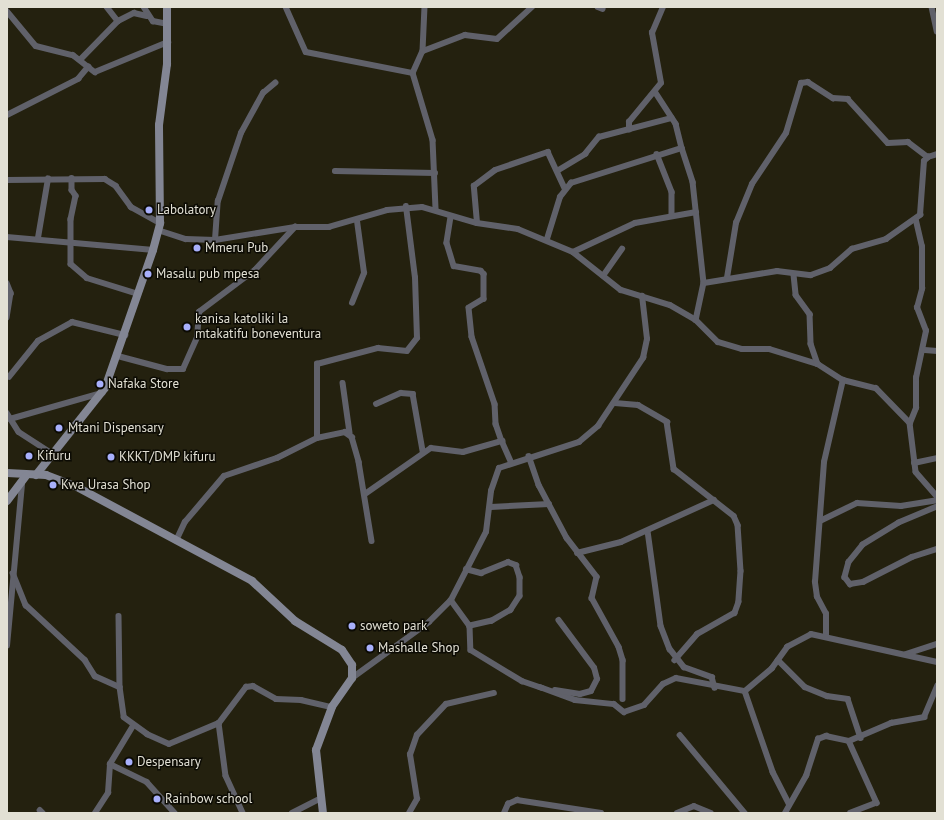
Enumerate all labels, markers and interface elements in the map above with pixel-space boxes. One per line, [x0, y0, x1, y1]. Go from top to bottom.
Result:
place label: Labolatory [157, 202, 216, 218]
marker: Labolatory [144, 205, 154, 215]
place label: Mmeru Pub [205, 240, 268, 256]
marker: Mmeru Pub [192, 243, 202, 253]
place label: Masalu pub mpesa [156, 266, 260, 282]
marker: Masalu pub mpesa [143, 269, 153, 279]
place label: kanisa katoliki la mtakatifu boneventura [195, 312, 321, 343]
marker: kanisa katoliki la mtakatifu boneventura [182, 322, 192, 332]
place label: Nafaka Store [108, 376, 179, 392]
marker: Nafaka Store [95, 379, 105, 389]
place label: Mtani Dispensary [68, 420, 164, 436]
marker: Mtani Dispensary [53, 422, 65, 434]
place label: Kifuru [37, 448, 71, 464]
place label: KKKT/DMP kifuru [119, 449, 216, 465]
marker: Kifuru [24, 451, 34, 461]
marker: KKKT/DMP kifuru [106, 452, 116, 462]
place label: Kwa Urasa Shop [61, 477, 150, 493]
marker: Kwa Urasa Shop [48, 480, 58, 490]
place label: soweto park [360, 618, 427, 634]
marker: soweto park [347, 621, 357, 631]
place label: Mashalle Shop [378, 640, 459, 656]
marker: Mashalle Shop [365, 643, 375, 653]
place label: Despensary [137, 754, 201, 770]
marker: Despensary [124, 757, 134, 767]
place label: Rainbow school [165, 791, 253, 807]
marker: Rainbow school [152, 794, 162, 804]

